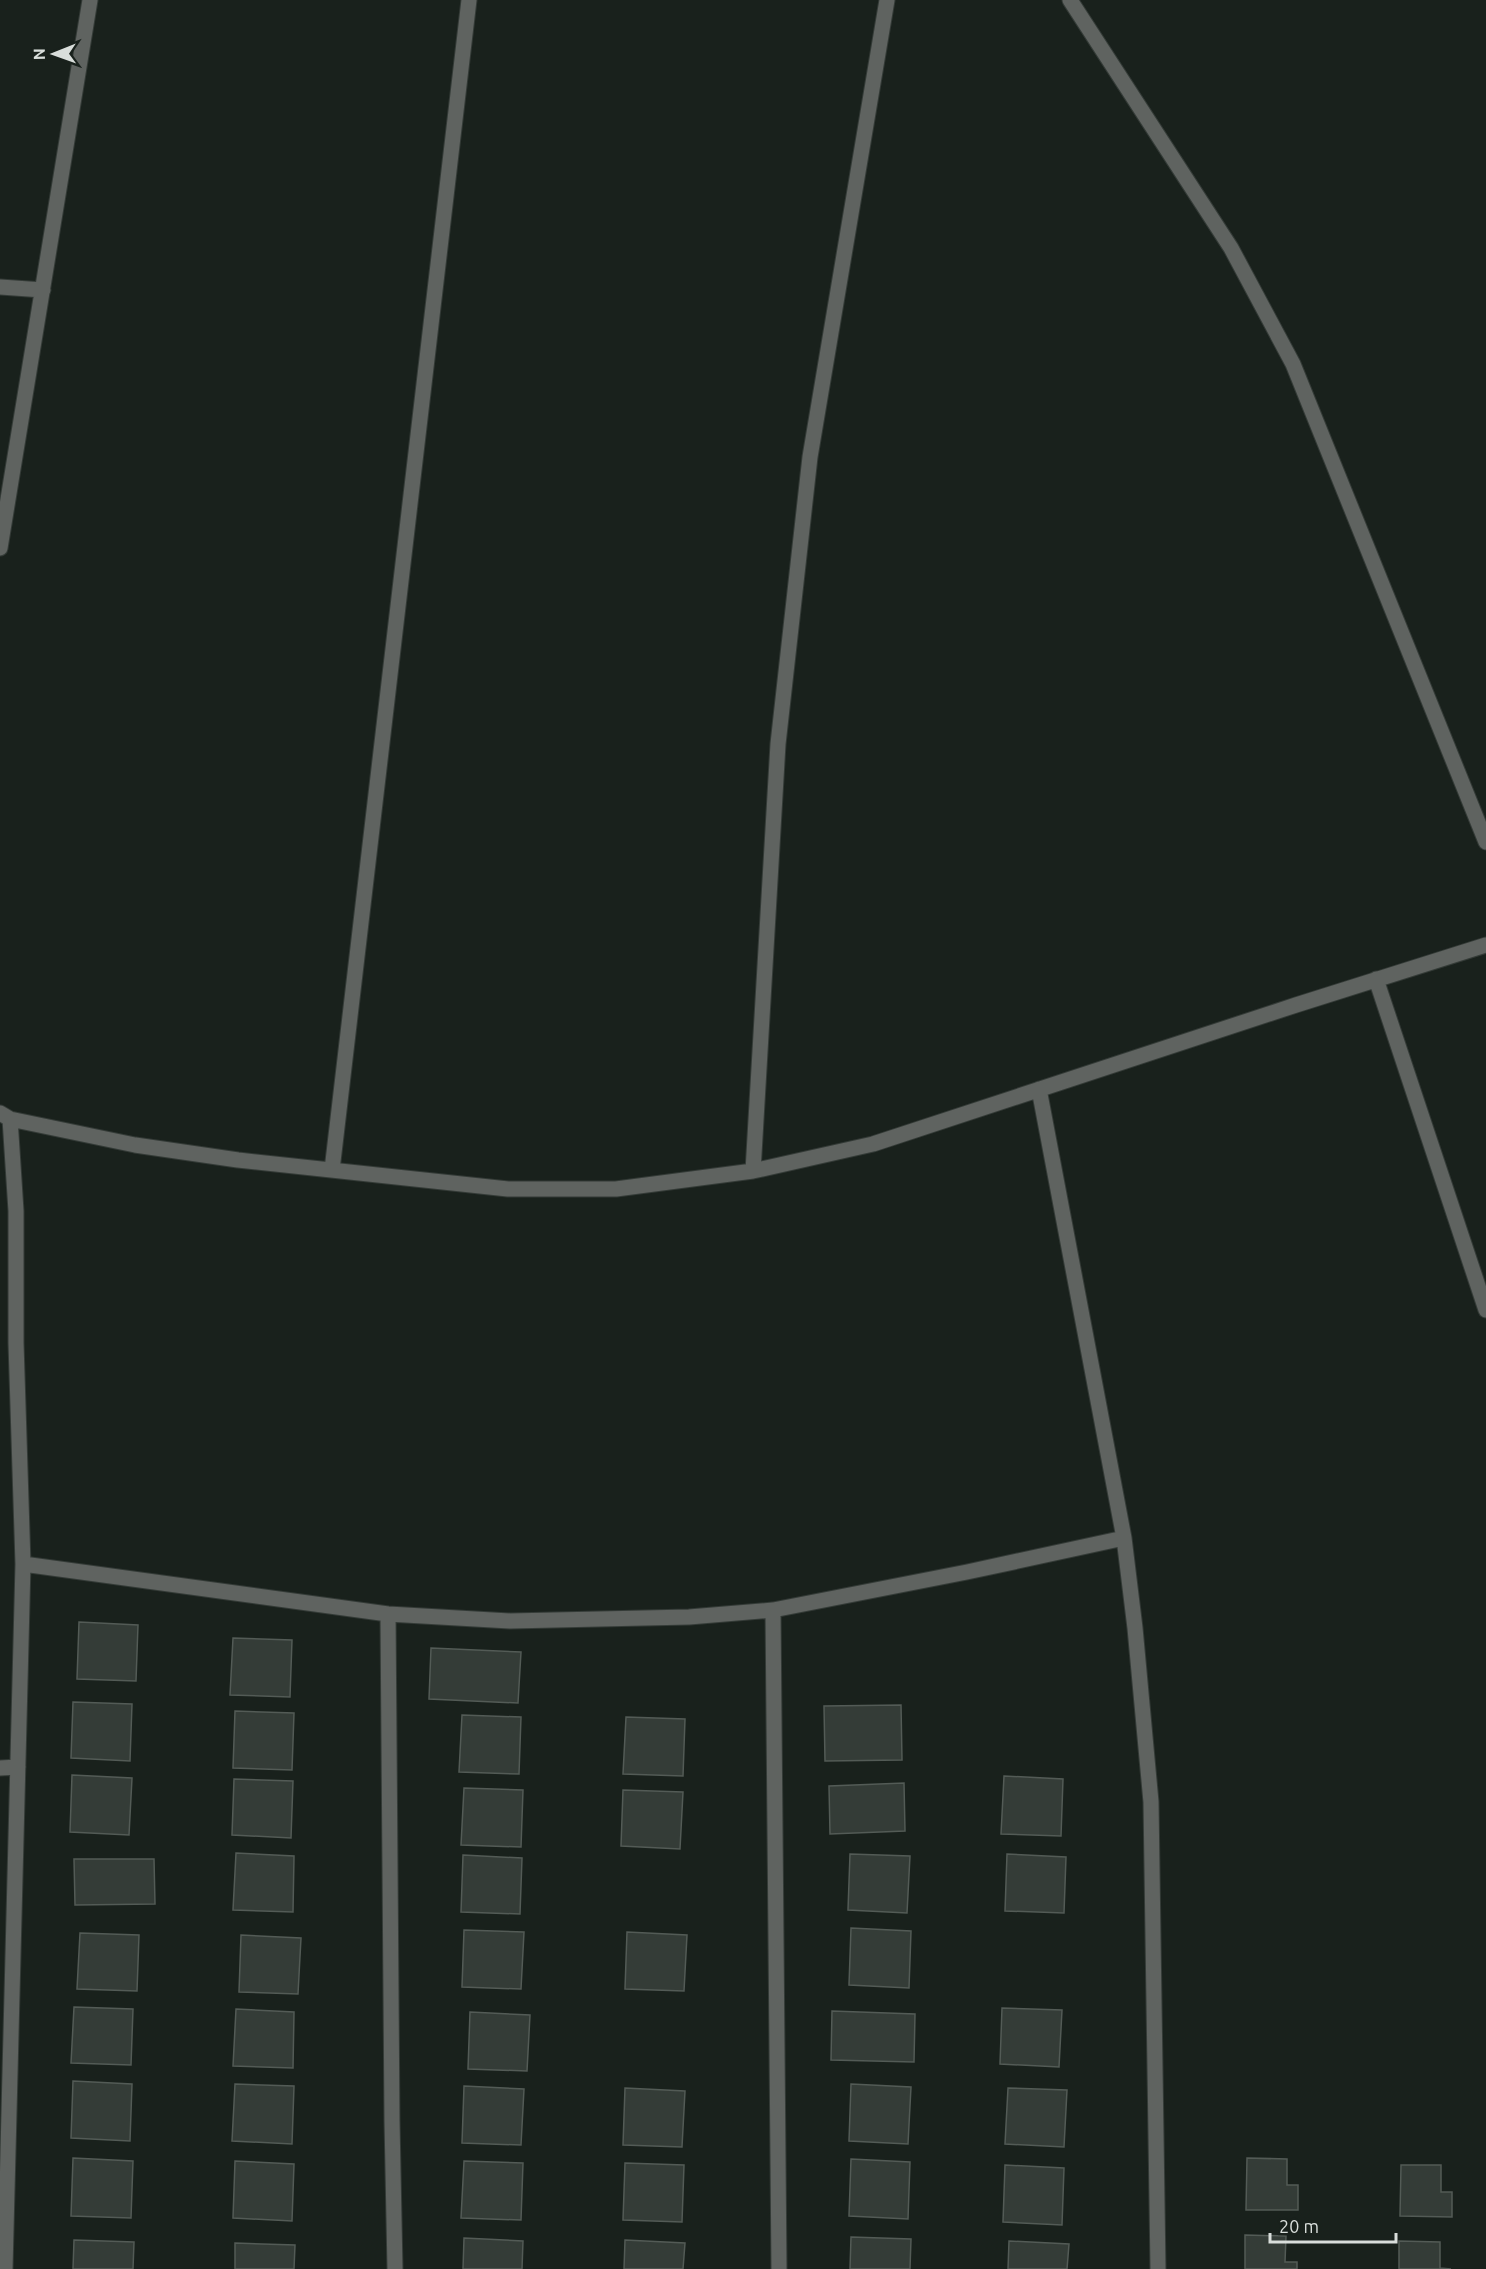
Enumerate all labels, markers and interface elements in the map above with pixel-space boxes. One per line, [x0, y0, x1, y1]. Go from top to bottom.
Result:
north arrow [24, 24, 84, 84]
text: N [30, 48, 48, 60]
scale bar [1270, 2206, 1396, 2244]
text: 20 m [1279, 2216, 1319, 2236]

